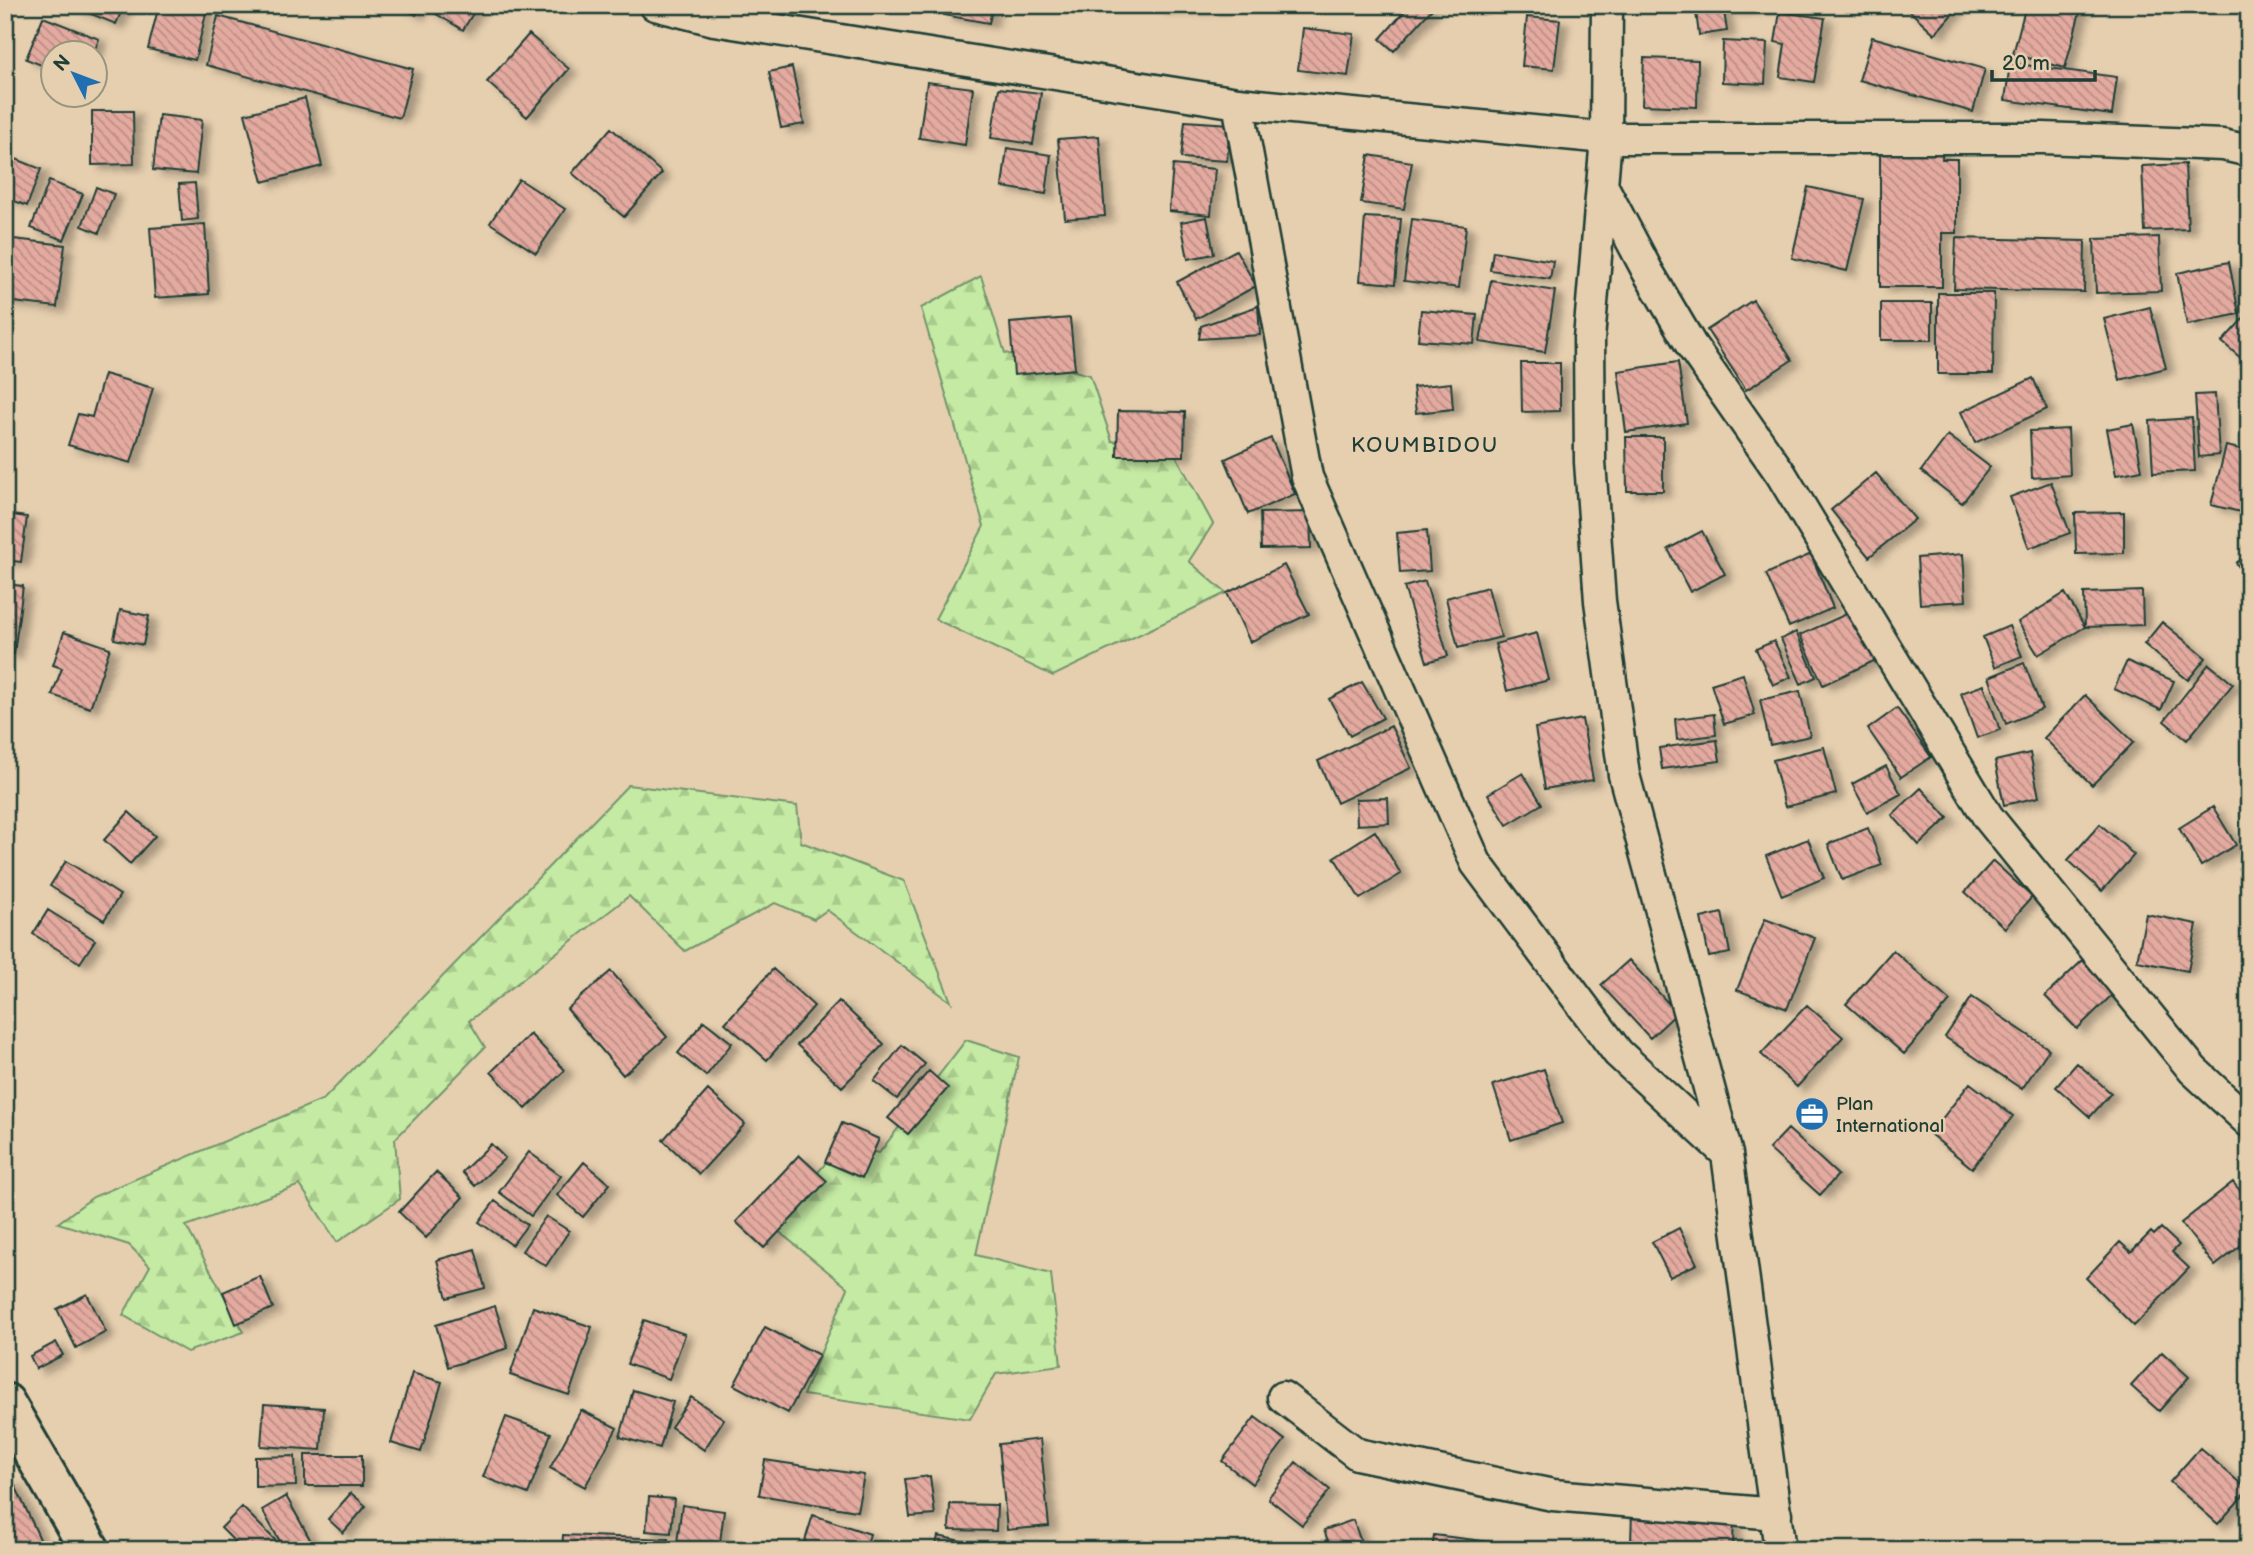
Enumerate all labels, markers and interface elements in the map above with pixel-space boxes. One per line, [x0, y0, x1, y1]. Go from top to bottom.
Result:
north arrow [38, 38, 108, 108]
scale bar [1992, 38, 2095, 82]
text: N [49, 51, 76, 77]
text: 20 m [2002, 51, 2050, 76]
district label: KOUMBIDOU [1351, 433, 1499, 458]
place label: Plan International [1836, 1093, 1944, 1138]
office icon: Plan International [1793, 1095, 1831, 1133]

